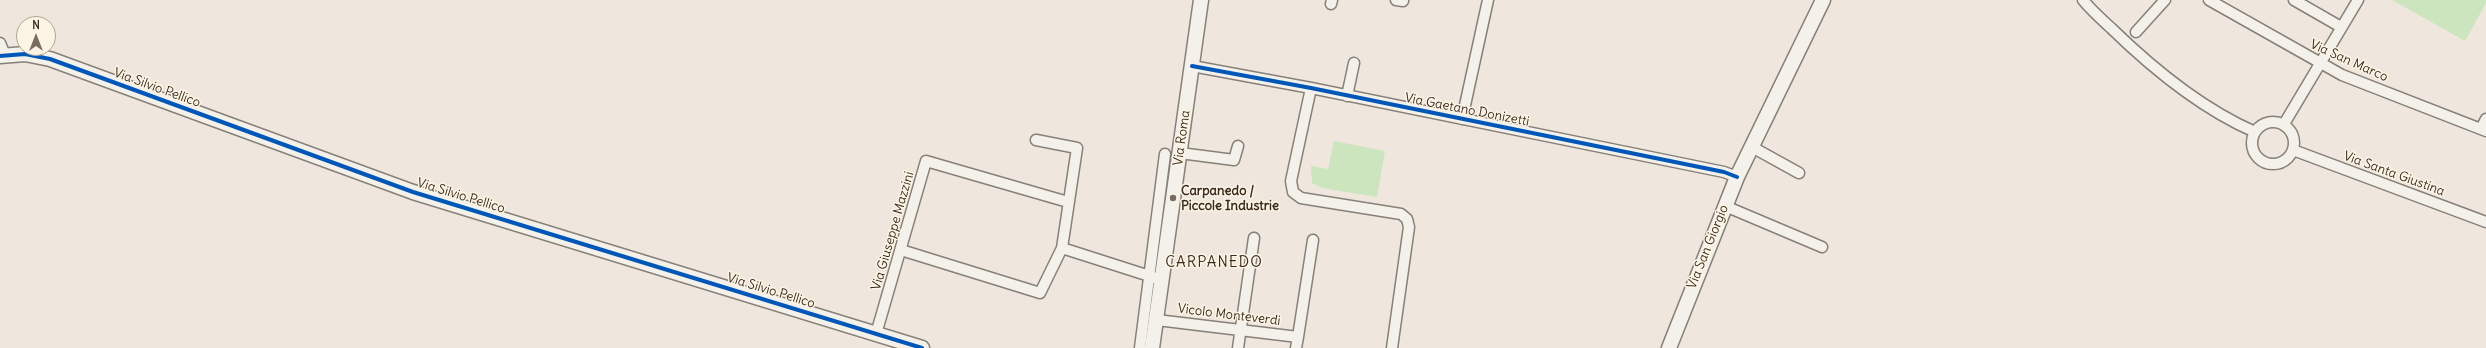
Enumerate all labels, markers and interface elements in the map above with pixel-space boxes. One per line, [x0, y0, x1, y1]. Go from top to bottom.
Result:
north arrow [16, 16, 56, 56]
text: N [32, 18, 40, 32]
street label: Via San Marco [2308, 37, 2390, 85]
street label: Via Silvio Pellico [112, 65, 202, 111]
street label: Via Gaetano Donizetti [1403, 90, 1531, 130]
street label: Via Roma [1170, 109, 1194, 167]
street label: Via Santa Giustina [2341, 148, 2447, 200]
street label: Via Giuseppe Mazzini [869, 170, 917, 292]
street label: Via Silvio Pellico [415, 175, 507, 217]
place label: Carpanedo / Piccole Industrie [1181, 183, 1279, 214]
marker: Carpanedo / Piccole Industrie [1168, 193, 1178, 203]
street label: Via San Giorgio [1684, 203, 1732, 291]
district label: CARPANEDO [1165, 254, 1263, 272]
street label: Via Silvio Pellico [725, 270, 817, 312]
street label: Vicolo Monteverdi [1177, 301, 1281, 329]

